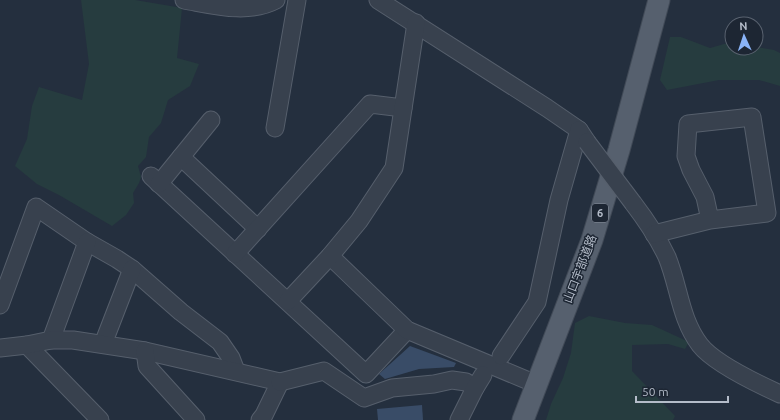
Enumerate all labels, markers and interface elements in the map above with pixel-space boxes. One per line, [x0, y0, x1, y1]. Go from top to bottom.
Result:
north arrow [724, 16, 764, 56]
text: N [739, 20, 748, 32]
road number: 6 [592, 204, 608, 222]
street label: 山口宇部道路 [561, 233, 599, 305]
scale bar [636, 378, 728, 404]
text: 50 m [642, 385, 669, 398]

